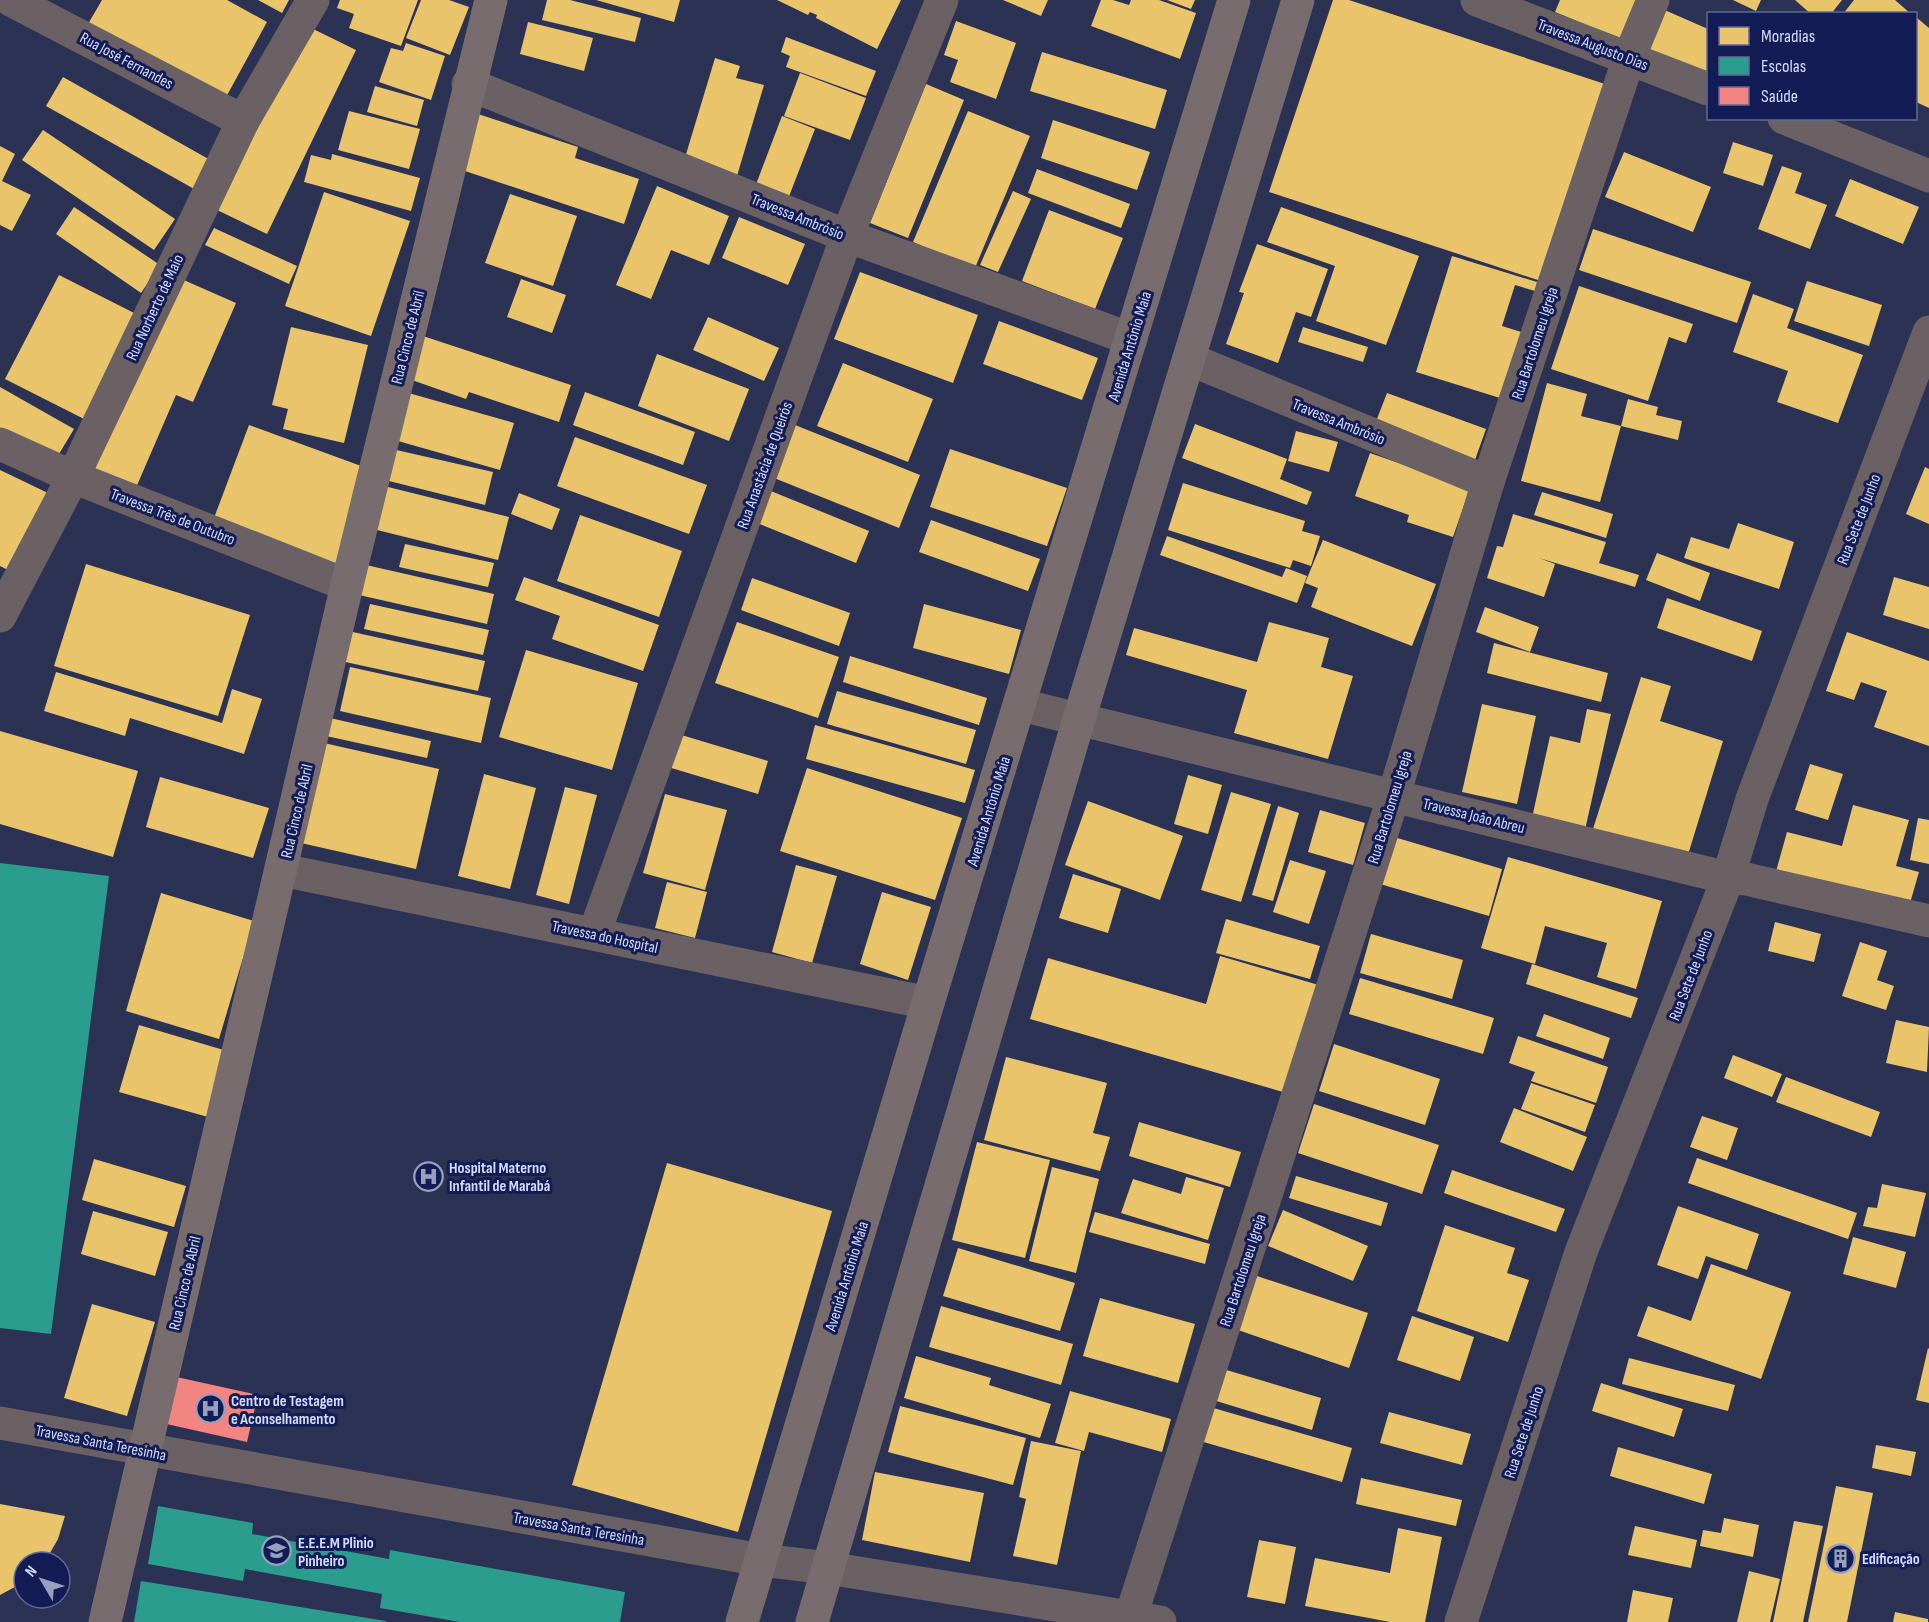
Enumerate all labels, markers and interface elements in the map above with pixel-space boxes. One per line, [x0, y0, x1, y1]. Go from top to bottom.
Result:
legend [1707, 12, 1917, 120]
street label: Travessa Augusto Dias [1534, 16, 1651, 75]
text: Moradias [1761, 26, 1815, 47]
street label: Rua José Fernandes [76, 29, 176, 94]
text: Escolas [1761, 56, 1806, 77]
text: Saúde [1761, 86, 1798, 107]
street label: Travessa Ambrósio [748, 190, 847, 245]
street label: Rua Norberto de Maio [122, 252, 188, 364]
street label: Rua Bartolomeu Igreja [1508, 285, 1563, 402]
street label: Rua Cinco de Abril [388, 289, 429, 386]
street label: Avenida Antônio Maia [1104, 289, 1156, 405]
street label: Travessa Ambrósio [1289, 395, 1388, 450]
street label: Rua Anastácia de Queirós [734, 399, 797, 532]
street label: Rua Sete de Junho [1833, 471, 1885, 568]
street label: Travessa Três de Outubro [107, 485, 237, 550]
street label: Rua Bartolomeu Igreja [1364, 749, 1417, 866]
street label: Avenida Antônio Maia [963, 754, 1015, 870]
street label: Rua Cinco de Abril [277, 763, 317, 860]
street label: Travessa João Abreu [1421, 795, 1527, 838]
street label: Travessa do Hospital [550, 917, 660, 958]
street label: Rua Sete de Junho [1665, 927, 1717, 1024]
place label: Hospital Materno Infantil de Marabá [449, 1159, 550, 1196]
hospital icon: Hospital Materno Infantil de Marabá [412, 1160, 444, 1192]
street label: Rua Bartolomeu Igreja [1216, 1212, 1271, 1329]
street label: Avenida Antônio Maia [821, 1219, 873, 1335]
street label: Rua Cinco de Abril [165, 1235, 205, 1332]
street label: Rua Sete de Junho [1501, 1384, 1548, 1481]
place label: Centro de Testagem e Aconselhamento [231, 1392, 344, 1429]
hospital icon: Centro de Testagem e Aconselhamento [194, 1393, 226, 1425]
street label: Travessa Santa Teresinha [34, 1421, 168, 1465]
street label: Travessa Santa Teresinha [512, 1509, 646, 1550]
place label: E.E.E.M Plinio Pinheiro [298, 1534, 374, 1571]
school or university icon: E.E.E.M Plinio Pinheiro [261, 1535, 293, 1567]
building icon: Edificação [1825, 1542, 1857, 1574]
north arrow [12, 1550, 72, 1610]
place label: Edificação [1862, 1550, 1920, 1569]
text: N [21, 1562, 42, 1581]

